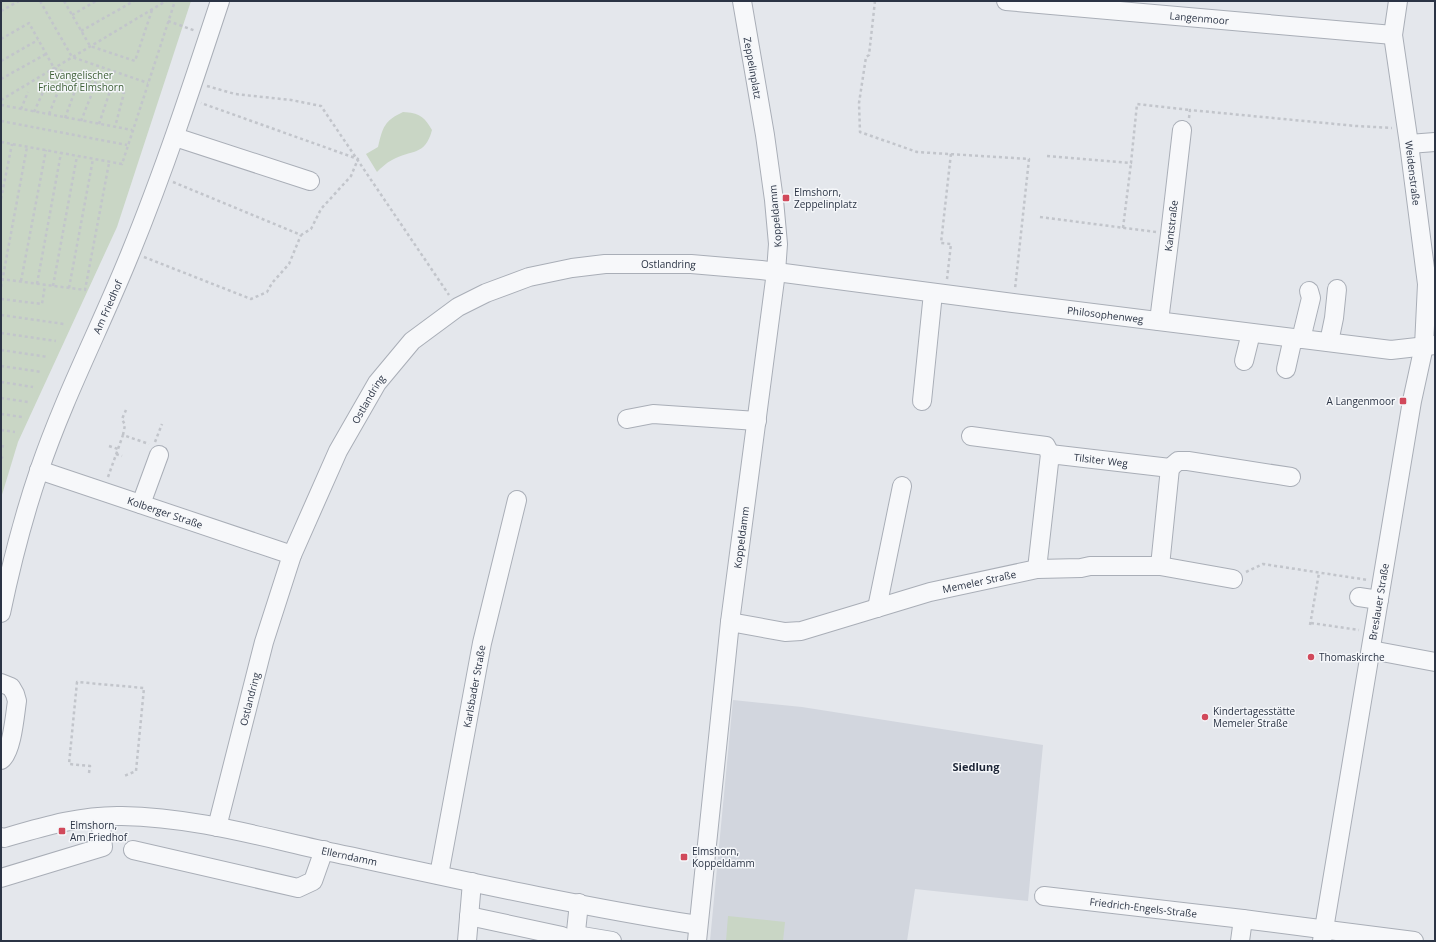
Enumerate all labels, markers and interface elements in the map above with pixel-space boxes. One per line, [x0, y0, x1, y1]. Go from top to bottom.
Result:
street label: Langenmoor [1169, 8, 1230, 28]
street label: Zeppelinplatz [741, 36, 765, 100]
park label: Evangelischer Friedhof Elmshorn [38, 68, 124, 94]
street label: Weidenstraße [1402, 140, 1424, 207]
street label: Koppeldamm [765, 184, 785, 248]
place label: Elmshorn, Zeppelinplatz [794, 185, 857, 211]
marker: Elmshorn, Zeppelinplatz [781, 193, 791, 203]
street label: Kantstraße [1161, 199, 1181, 252]
street label: Ostlandring [641, 257, 697, 271]
street label: Am Friedhof [89, 277, 126, 336]
street label: Philosophenweg [1066, 303, 1145, 326]
street label: Ostlandring [348, 371, 388, 426]
place label: A Langenmoor [1327, 394, 1395, 408]
marker: A Langenmoor [1398, 396, 1408, 406]
street label: Tilsiter Weg [1073, 450, 1129, 470]
street label: Kolberger Straße [125, 493, 205, 532]
street label: Koppeldamm [730, 505, 752, 569]
street label: Breslauer Straße [1365, 562, 1392, 641]
street label: Memeler Straße [941, 567, 1018, 596]
street label: Karlsbader Straße [459, 643, 489, 729]
place label: Thomaskirche [1319, 650, 1385, 664]
marker: Thomaskirche [1306, 652, 1316, 662]
street label: Ostlandring [236, 670, 263, 727]
place label: Kindertagesstätte Memeler Straße [1213, 704, 1296, 730]
marker: Kindertagesstätte Memeler Straße [1200, 712, 1210, 722]
district label: Siedlung [953, 759, 1000, 774]
place label: Elmshorn, Am Friedhof [70, 818, 128, 844]
marker: Elmshorn, Am Friedhof [57, 826, 67, 836]
street label: Ellerndamm [320, 843, 379, 869]
place label: Elmshorn, Koppeldamm [692, 844, 755, 870]
marker: Elmshorn, Koppeldamm [679, 852, 689, 862]
street label: Friedrich-Engels-Straße [1089, 894, 1198, 921]

